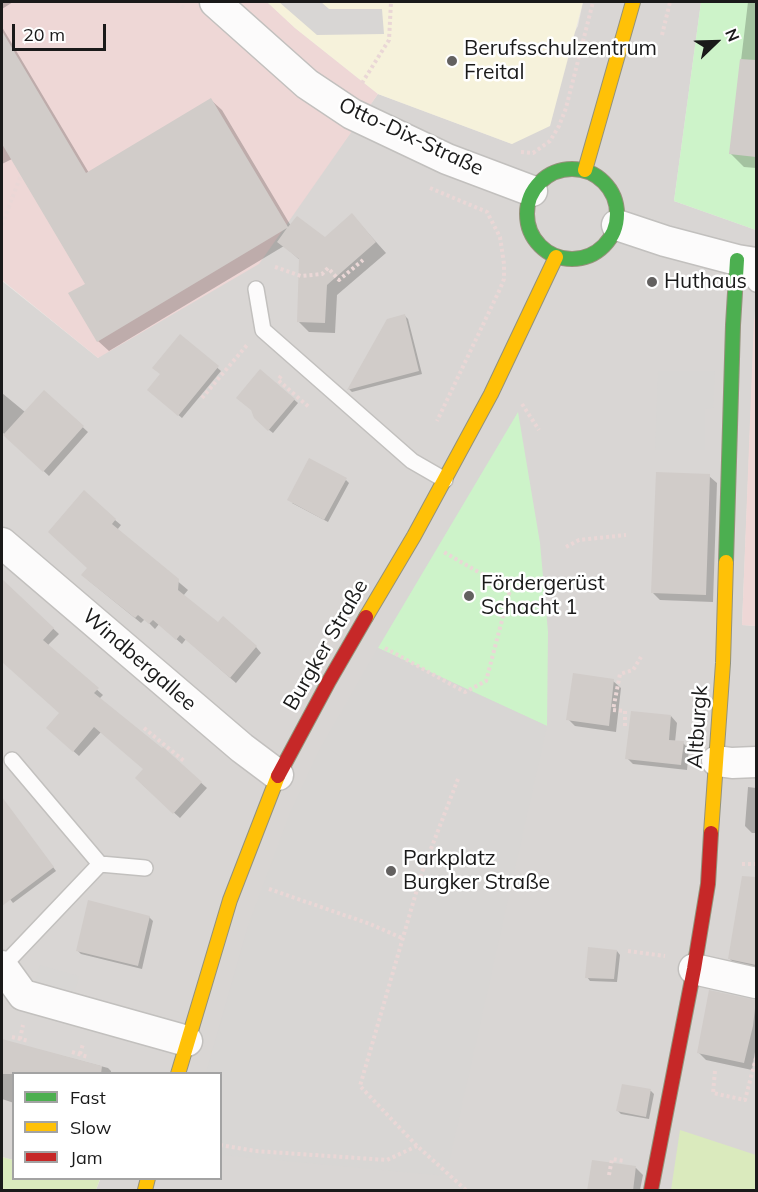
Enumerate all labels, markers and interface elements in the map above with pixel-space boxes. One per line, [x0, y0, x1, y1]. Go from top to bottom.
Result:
scale bar [15, 12, 110, 50]
north arrow [686, 12, 746, 72]
text: 20 m [23, 23, 65, 46]
text: N [721, 25, 744, 44]
place label: Berufsschulzentrum Freital [464, 36, 657, 86]
marker: Berufsschulzentrum Freital [445, 54, 459, 68]
street label: Otto-Dix-Straße [335, 92, 487, 182]
place label: Huthaus [664, 269, 747, 295]
marker: Huthaus [645, 275, 659, 289]
place label: Fördergerüst Schacht 1 [481, 571, 605, 621]
street label: Burgker Straße [278, 575, 374, 715]
marker: Fördergerüst Schacht 1 [462, 589, 476, 603]
street label: Windbergallee [77, 604, 201, 716]
street label: Altburgk [683, 684, 713, 770]
place label: Parkplatz Burgker Straße [403, 846, 550, 896]
marker: Parkplatz Burgker Straße [384, 864, 398, 878]
legend [12, 1072, 222, 1180]
text: Fast [70, 1086, 106, 1109]
text: Slow [70, 1116, 111, 1139]
text: Jam [70, 1146, 103, 1169]

